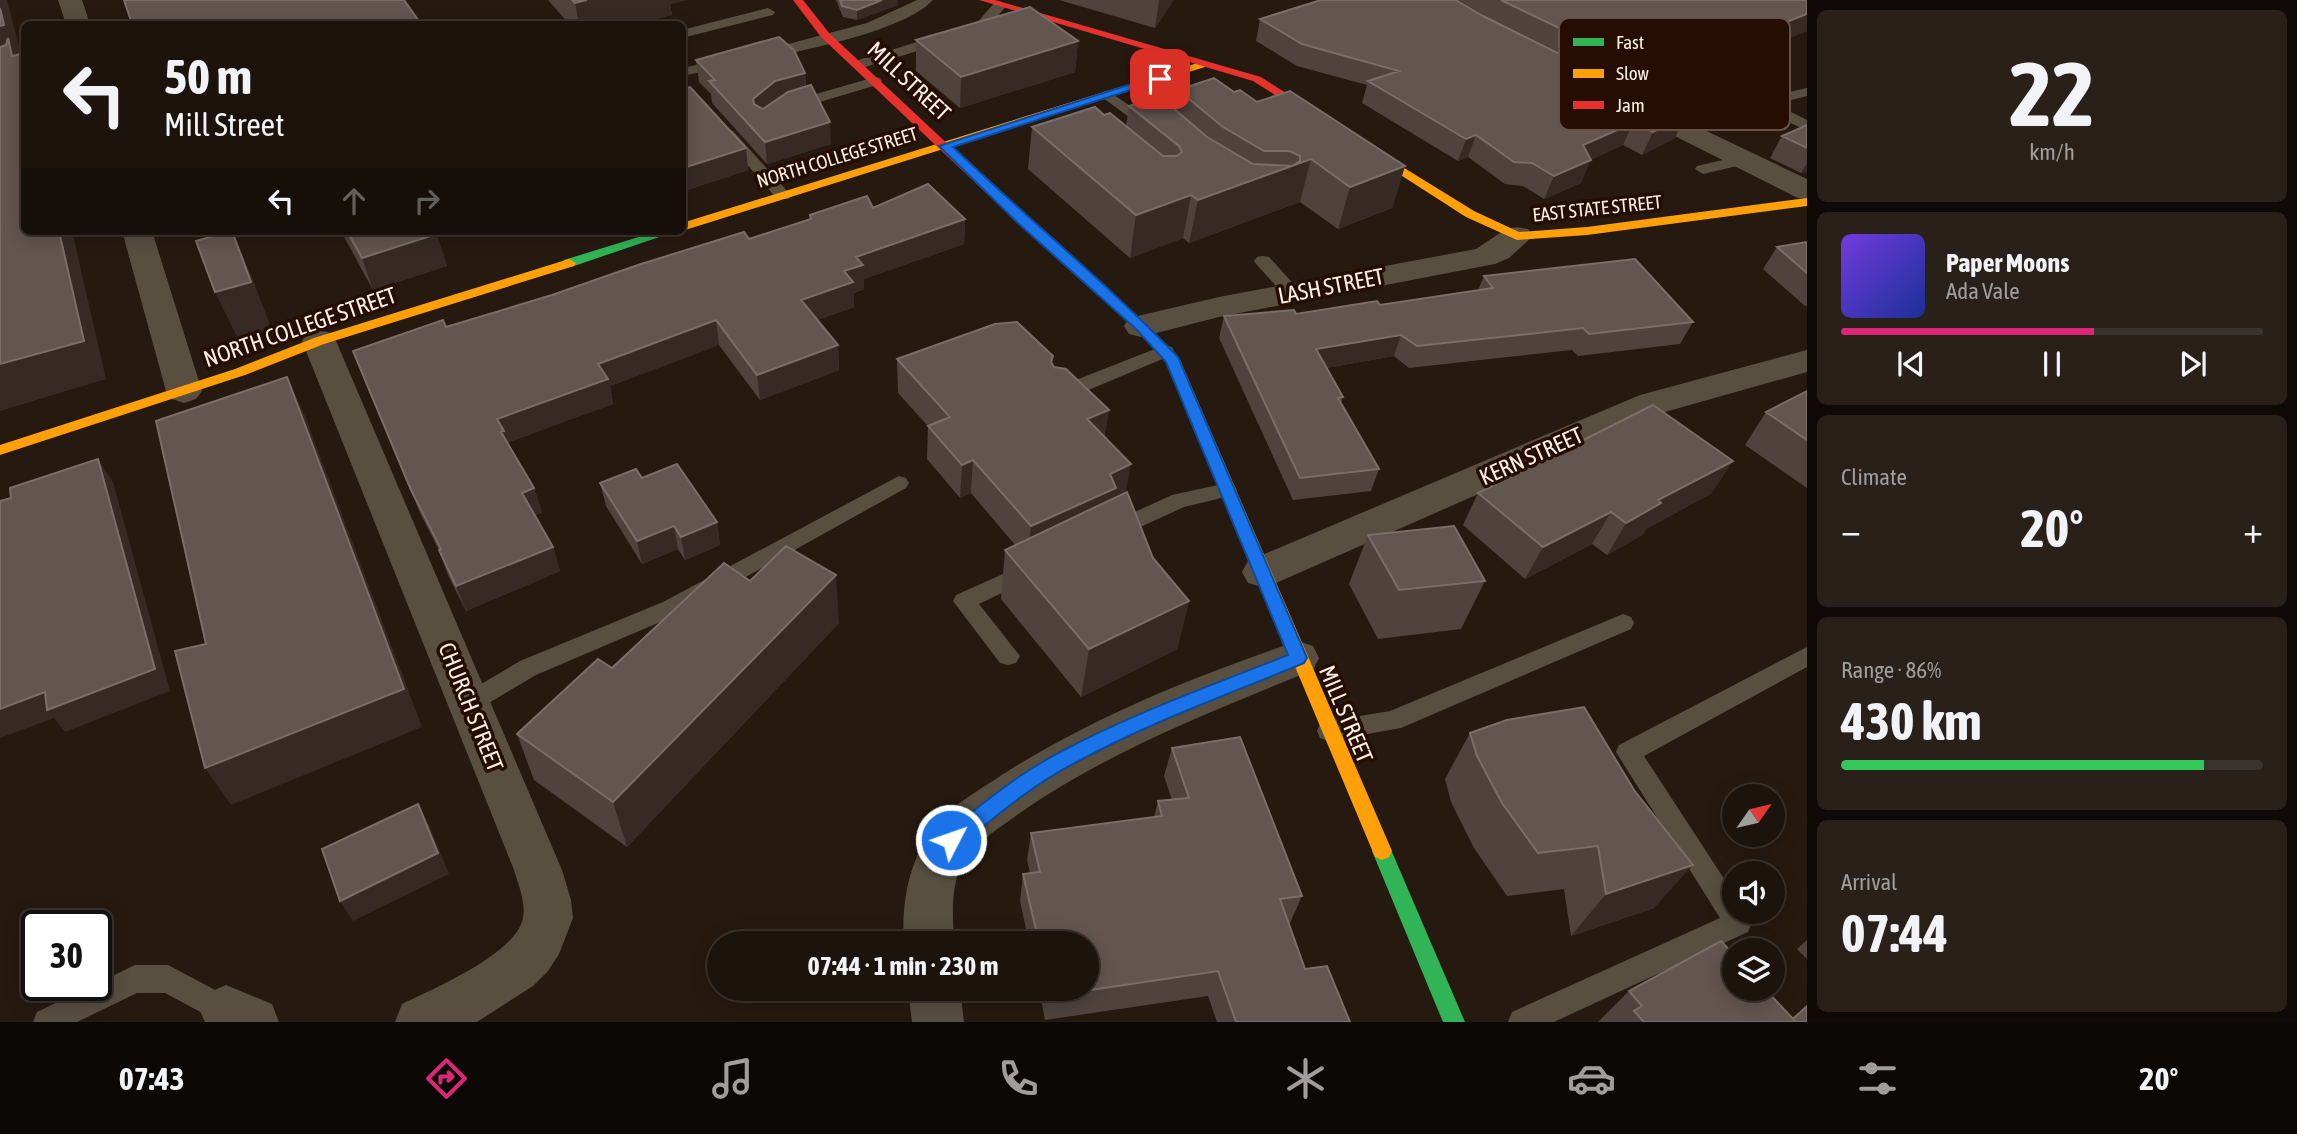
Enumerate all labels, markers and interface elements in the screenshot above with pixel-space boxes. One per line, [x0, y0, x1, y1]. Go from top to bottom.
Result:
legend [1559, 18, 1790, 130]
text: Fast [1616, 31, 1644, 53]
street label: MILL STREET [862, 36, 956, 126]
text: 22 [2009, 41, 2095, 145]
text: 50 m [164, 48, 252, 104]
icon: left [49, 49, 140, 140]
pin [1130, 49, 1190, 109]
icon: arrive [1141, 60, 1179, 98]
text: Slow [1616, 62, 1650, 84]
text: Jam [1616, 94, 1645, 116]
text: Mill Street [164, 106, 284, 143]
street label: NORTH COLLEGE STREET [754, 122, 921, 192]
text: km/h [2029, 139, 2075, 165]
icon: left [262, 182, 300, 220]
icon: ahead [335, 182, 373, 220]
icon: right [408, 182, 446, 220]
street label: EAST STATE STREET [1531, 190, 1663, 226]
text: Paper Moons [1946, 248, 2069, 278]
street label: LASH STREET [1276, 263, 1386, 309]
text: Ada Vale [1946, 278, 2020, 304]
street label: NORTH COLLEGE STREET [200, 282, 400, 372]
icon: previous [1892, 345, 1930, 383]
icon: pause [2033, 345, 2071, 383]
icon: next [2174, 345, 2212, 383]
street label: KERN STREET [1475, 422, 1587, 490]
text: Climate [1841, 464, 1907, 490]
text: 20° [2020, 498, 2084, 558]
text: − [1841, 508, 1861, 551]
text: + [2243, 508, 2263, 551]
street label: CHURCH STREET [433, 639, 509, 775]
text: Range · 86% [1841, 657, 1941, 683]
street label: MILL STREET [1314, 661, 1378, 767]
text: 430 km [1841, 691, 1982, 751]
north arrow [1722, 784, 1785, 847]
map controls [1722, 784, 1785, 1001]
position arrow [914, 803, 988, 877]
button: sound [1722, 861, 1785, 924]
text: Arrival [1841, 869, 1897, 895]
text: 07:44 [1841, 903, 1948, 963]
speed limit sign: 30 [21, 910, 112, 1001]
button: layers [1722, 938, 1785, 1001]
text: 07:44 · 1 min · 230 m [808, 951, 998, 981]
icon: directions [422, 1054, 471, 1103]
icon: music [708, 1054, 757, 1103]
icon: phone [994, 1054, 1043, 1103]
icon: climate [1281, 1054, 1330, 1103]
icon: car [1567, 1054, 1616, 1103]
icon: filters [1853, 1054, 1902, 1103]
text: 07:43 [119, 1060, 184, 1097]
text: 20° [2139, 1060, 2178, 1097]

